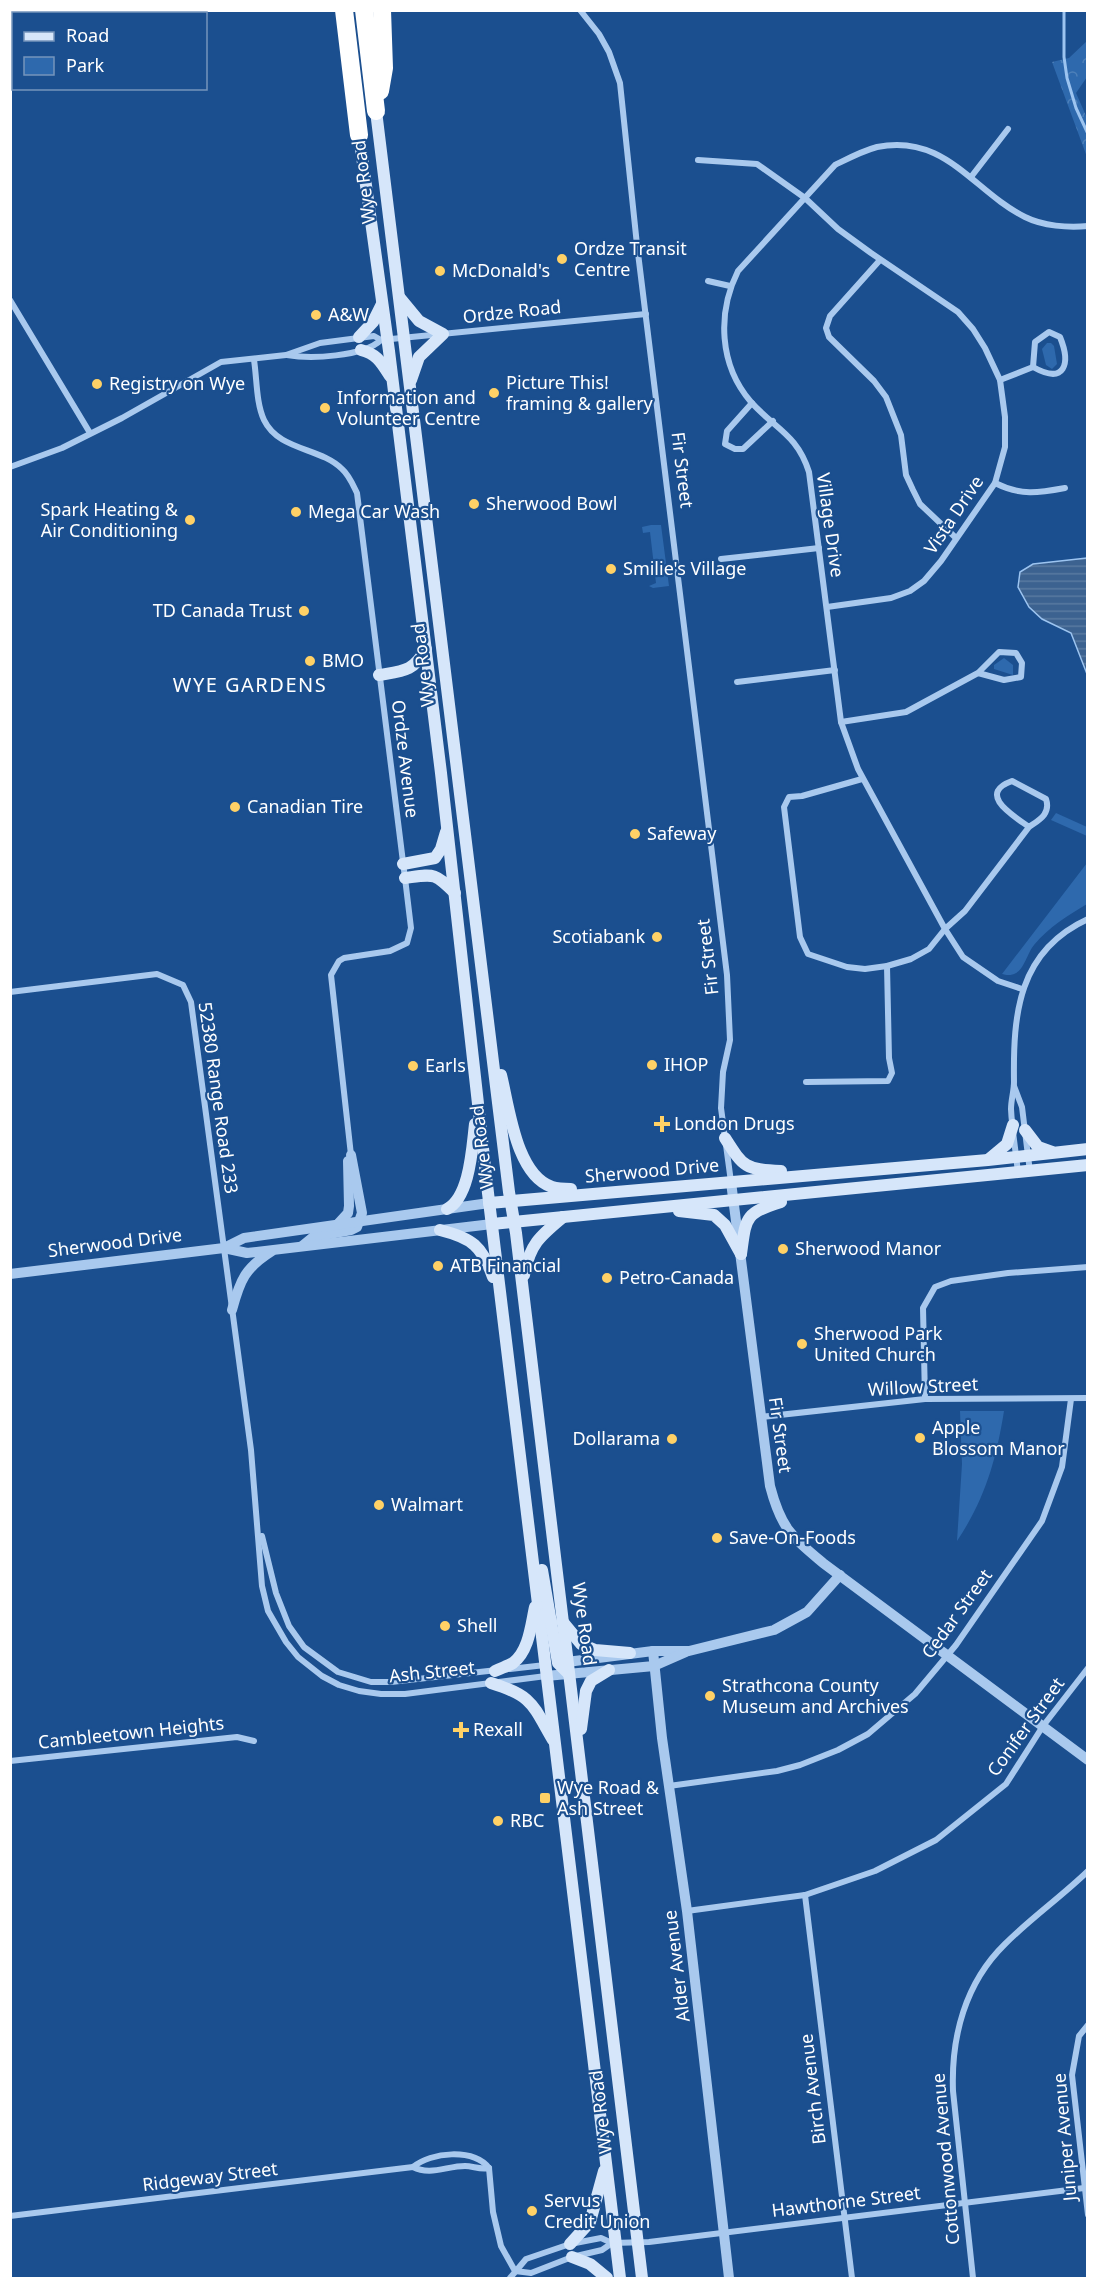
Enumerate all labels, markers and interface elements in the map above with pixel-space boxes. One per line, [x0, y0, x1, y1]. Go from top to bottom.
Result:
legend [12, 12, 207, 90]
text: Road [66, 23, 109, 47]
text: Park [66, 53, 104, 77]
street label: Wye Road [346, 139, 380, 225]
place label: Ordze Transit Centre [574, 236, 687, 281]
marker: Ordze Transit Centre [555, 252, 569, 266]
place label: McDonald's [452, 258, 550, 282]
marker: McDonald's [433, 264, 447, 278]
street label: Ordze Road [462, 294, 562, 328]
place label: A&W [328, 302, 369, 326]
marker: A&W [309, 308, 323, 322]
place label: Picture This! framing & gallery [506, 370, 654, 415]
place label: Registry on Wye [109, 371, 245, 395]
marker: Registry on Wye [90, 377, 104, 391]
place label: Information and Volunteer Centre [337, 385, 481, 430]
marker: Picture This! framing & gallery [487, 386, 501, 400]
marker: Information and Volunteer Centre [318, 401, 332, 415]
street label: Fir Street [666, 431, 700, 510]
street label: Vista Drive [918, 470, 988, 558]
street label: Village Drive [812, 471, 850, 579]
place label: Sherwood Bowl [486, 491, 617, 515]
place label: Spark Heating & Air Conditioning [40, 497, 179, 542]
marker: Sherwood Bowl [467, 497, 481, 511]
place label: Mega Car Wash [308, 499, 440, 523]
marker: Mega Car Wash [289, 505, 303, 519]
marker: Spark Heating & Air Conditioning [183, 513, 197, 527]
place label: Smilie's Village [623, 556, 746, 580]
marker: Smilie's Village [604, 562, 618, 576]
place label: TD Canada Trust [153, 598, 292, 622]
marker: TD Canada Trust [297, 604, 311, 618]
street label: Wye Road [405, 622, 439, 708]
place label: BMO [322, 648, 364, 672]
marker: BMO [303, 654, 317, 668]
district label: WYE GARDENS [173, 671, 327, 698]
street label: Ordze Avenue [387, 699, 425, 819]
place label: Canadian Tire [247, 794, 363, 818]
marker: Canadian Tire [228, 800, 242, 814]
place label: Safeway [647, 821, 717, 845]
marker: Safeway [628, 827, 642, 841]
street label: Fir Street [690, 917, 724, 996]
place label: Scotiabank [552, 924, 645, 948]
marker: Scotiabank [650, 930, 664, 944]
street label: 52380 Range Road 233 [194, 1000, 244, 1195]
place label: IHOP [664, 1052, 708, 1076]
place label: Earls [425, 1053, 466, 1077]
marker: IHOP [645, 1058, 659, 1072]
marker: Earls [406, 1059, 420, 1073]
street label: Wye Road [464, 1104, 498, 1190]
place label: London Drugs [674, 1111, 795, 1135]
marker: London Drugs [655, 1117, 669, 1131]
street label: Sherwood Drive [584, 1152, 720, 1188]
street label: Sherwood Drive [47, 1222, 183, 1262]
place label: Sherwood Manor [795, 1236, 942, 1260]
marker: Sherwood Manor [776, 1242, 790, 1256]
place label: ATB Financial [450, 1253, 561, 1277]
marker: ATB Financial [431, 1259, 445, 1273]
place label: Petro-Canada [619, 1265, 734, 1289]
marker: Petro-Canada [600, 1271, 614, 1285]
place label: Sherwood Park United Church [814, 1321, 943, 1366]
marker: Sherwood Park United Church [795, 1337, 809, 1351]
street label: Willow Street [867, 1371, 979, 1401]
street label: Fir Street [764, 1395, 798, 1475]
place label: Apple Blossom Manor [932, 1415, 1065, 1460]
place label: Dollarama [572, 1426, 660, 1450]
marker: Apple Blossom Manor [913, 1431, 927, 1445]
marker: Dollarama [665, 1432, 679, 1446]
place label: Walmart [391, 1492, 463, 1516]
marker: Walmart [372, 1498, 386, 1512]
place label: Save-On-Foods [729, 1525, 856, 1549]
marker: Save-On-Foods [710, 1531, 724, 1545]
street label: Cedar Street [916, 1563, 997, 1663]
street label: Wye Road [567, 1581, 603, 1667]
place label: Shell [457, 1613, 497, 1637]
marker: Shell [438, 1619, 452, 1633]
street label: Ash Street [388, 1655, 477, 1687]
street label: Conifer Street [981, 1672, 1070, 1781]
place label: Strathcona County Museum and Archives [722, 1673, 909, 1718]
marker: Strathcona County Museum and Archives [703, 1689, 717, 1703]
street label: Cambleetown Heights [37, 1710, 225, 1754]
place label: Rexall [473, 1717, 523, 1741]
marker: Rexall [454, 1723, 468, 1737]
place label: Wye Road & Ash Street [557, 1775, 660, 1820]
marker: Wye Road & Ash Street [538, 1791, 552, 1805]
place label: RBC [510, 1808, 544, 1832]
marker: RBC [491, 1814, 505, 1828]
street label: Alder Avenue [657, 1909, 695, 2024]
street label: Birch Avenue [793, 2033, 831, 2146]
street label: Wye Road [583, 2069, 617, 2155]
street label: Cottonwood Avenue [926, 2072, 964, 2246]
street label: Juniper Avenue [1046, 2072, 1082, 2204]
street label: Ridgeway Street [141, 2156, 279, 2196]
street label: Hawthorne Street [770, 2180, 922, 2222]
place label: Servus Credit Union [544, 2188, 650, 2233]
marker: Servus Credit Union [525, 2204, 539, 2218]

